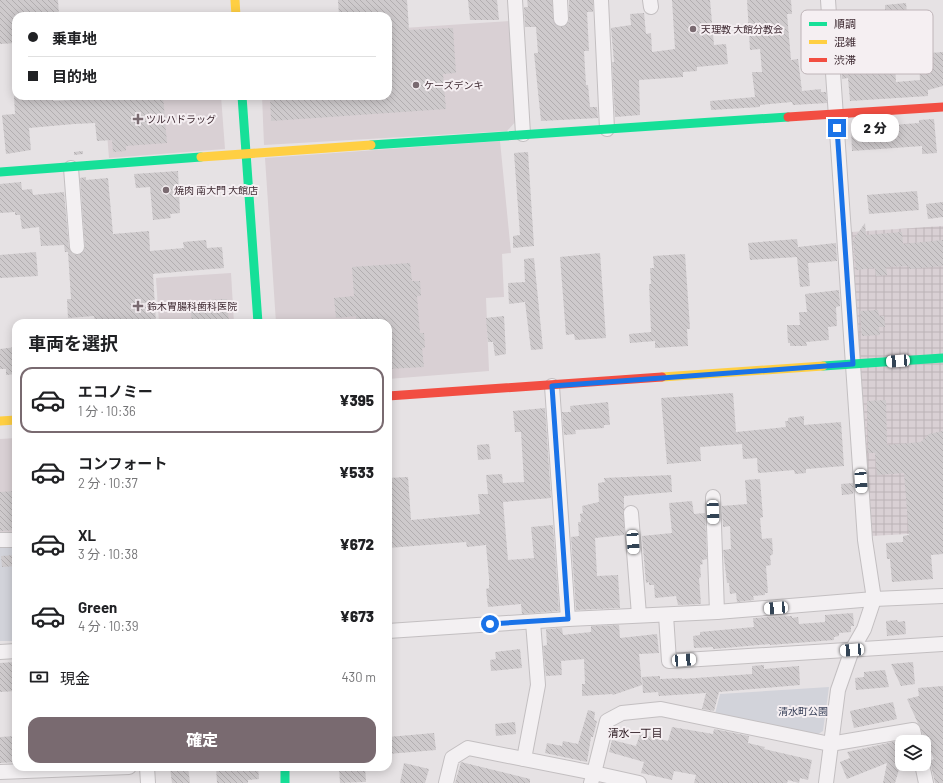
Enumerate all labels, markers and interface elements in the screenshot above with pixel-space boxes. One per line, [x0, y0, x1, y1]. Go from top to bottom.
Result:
legend [801, 10, 933, 74]
text: 順調 [834, 17, 856, 30]
place label: 天理教 大館分教会 [701, 23, 783, 35]
marker: 天理教 大館分教会 [688, 24, 698, 34]
text: 乗車地 [52, 29, 97, 47]
text: 混雑 [834, 35, 856, 48]
text: 渋滞 [834, 53, 856, 66]
text: 目的地 [52, 67, 97, 85]
place label: ケーズデンキ [424, 79, 484, 91]
marker: ケーズデンキ [411, 80, 421, 90]
place label: ツルハドラッグ [146, 113, 216, 125]
marker: ツルハドラッグ [133, 114, 143, 124]
callout: 2 分 [851, 114, 899, 142]
route end [828, 119, 846, 137]
text: 2 分 [864, 120, 886, 136]
place label: 焼肉 南大門 大館店 [174, 184, 258, 196]
marker: 焼肉 南大門 大館店 [161, 185, 171, 195]
marker: 鈴木胃腸科歯科医院 [132, 300, 144, 312]
place label: 鈴木胃腸科歯科医院 [147, 300, 237, 312]
text: 車両を選択 [28, 332, 118, 354]
car [886, 354, 910, 368]
icon: car [30, 382, 66, 418]
text: エコノミー [78, 382, 153, 400]
text: ¥395 [339, 391, 374, 409]
text: 1 分 · 10:36 [78, 403, 136, 419]
icon: car [30, 454, 66, 490]
text: コンフォート [78, 454, 168, 472]
text: ¥533 [339, 463, 374, 481]
car [854, 469, 868, 493]
text: 2 分 · 10:37 [78, 475, 138, 491]
car [707, 500, 719, 524]
icon: car [30, 526, 66, 562]
text: XL [78, 526, 96, 544]
car [626, 530, 640, 554]
text: ¥672 [339, 535, 374, 553]
text: 3 分 · 10:38 [78, 546, 138, 562]
icon: car [30, 598, 66, 634]
text: Green [78, 598, 117, 616]
car [764, 601, 788, 615]
text: ¥673 [340, 607, 374, 625]
route start [481, 615, 499, 633]
text: 4 分 · 10:39 [78, 618, 138, 634]
car [840, 643, 864, 657]
car [672, 653, 696, 667]
icon: cash [28, 666, 50, 688]
text: 現金 [60, 669, 90, 687]
text: 430 m [341, 669, 376, 685]
park label: 清水町公園 [778, 705, 828, 717]
button: 確定 [28, 717, 376, 763]
district label: 清水一丁目 [608, 726, 663, 739]
map controls [895, 735, 931, 771]
button: layers [895, 735, 931, 771]

